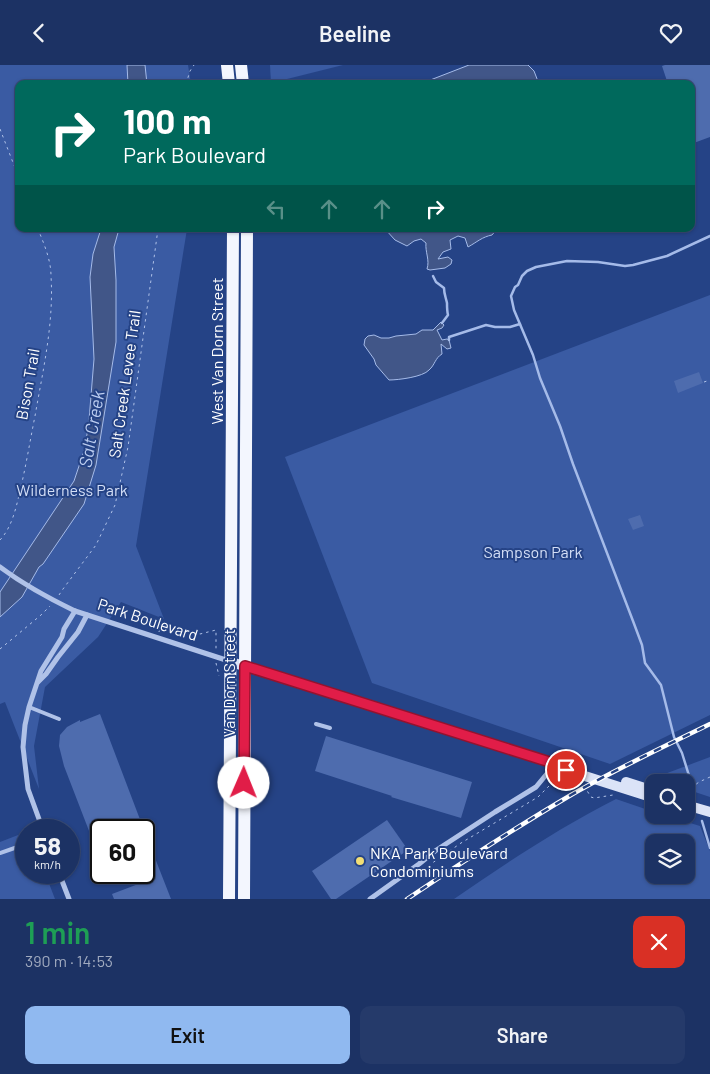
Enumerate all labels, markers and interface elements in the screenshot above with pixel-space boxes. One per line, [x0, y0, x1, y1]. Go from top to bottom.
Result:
icon: back [25, 19, 53, 47]
icon: heart [657, 19, 685, 47]
text: Beeline [319, 20, 391, 46]
text: 100 m [123, 99, 212, 141]
icon: right [40, 100, 105, 165]
text: Park Boulevard [123, 141, 266, 167]
icon: left [262, 195, 290, 223]
icon: ahead [315, 195, 343, 223]
icon: ahead [368, 195, 396, 223]
icon: right [421, 195, 449, 223]
street label: West Van Dorn Street [207, 278, 226, 424]
street label: Salt Creek Levee Trail [104, 309, 144, 459]
street label: Bison Trail [11, 347, 43, 421]
water label: Salt Creek [73, 389, 109, 469]
park label: Wilderness Park [16, 480, 128, 499]
park label: Sampson Park [483, 542, 583, 561]
street label: Park Boulevard [96, 594, 200, 644]
street label: Van Dorn Street [219, 629, 238, 737]
pin [545, 749, 587, 791]
position arrow [217, 756, 269, 808]
icon: arrive [552, 756, 580, 784]
map controls [645, 774, 695, 884]
button: search [645, 774, 695, 824]
speed limit sign: 60 [90, 819, 155, 884]
text: 58 [34, 830, 61, 860]
button: layers [645, 834, 695, 884]
place label: NKA Park Boulevard Condominiums [370, 843, 508, 880]
marker: NKA Park Boulevard Condominiums [354, 855, 366, 867]
text: km/h [34, 857, 61, 871]
text: 1 min [25, 914, 90, 950]
button: close [633, 916, 685, 968]
text: 390 m · 14:53 [25, 951, 113, 970]
button: Exit [25, 1006, 350, 1064]
button: Share [360, 1006, 685, 1064]

